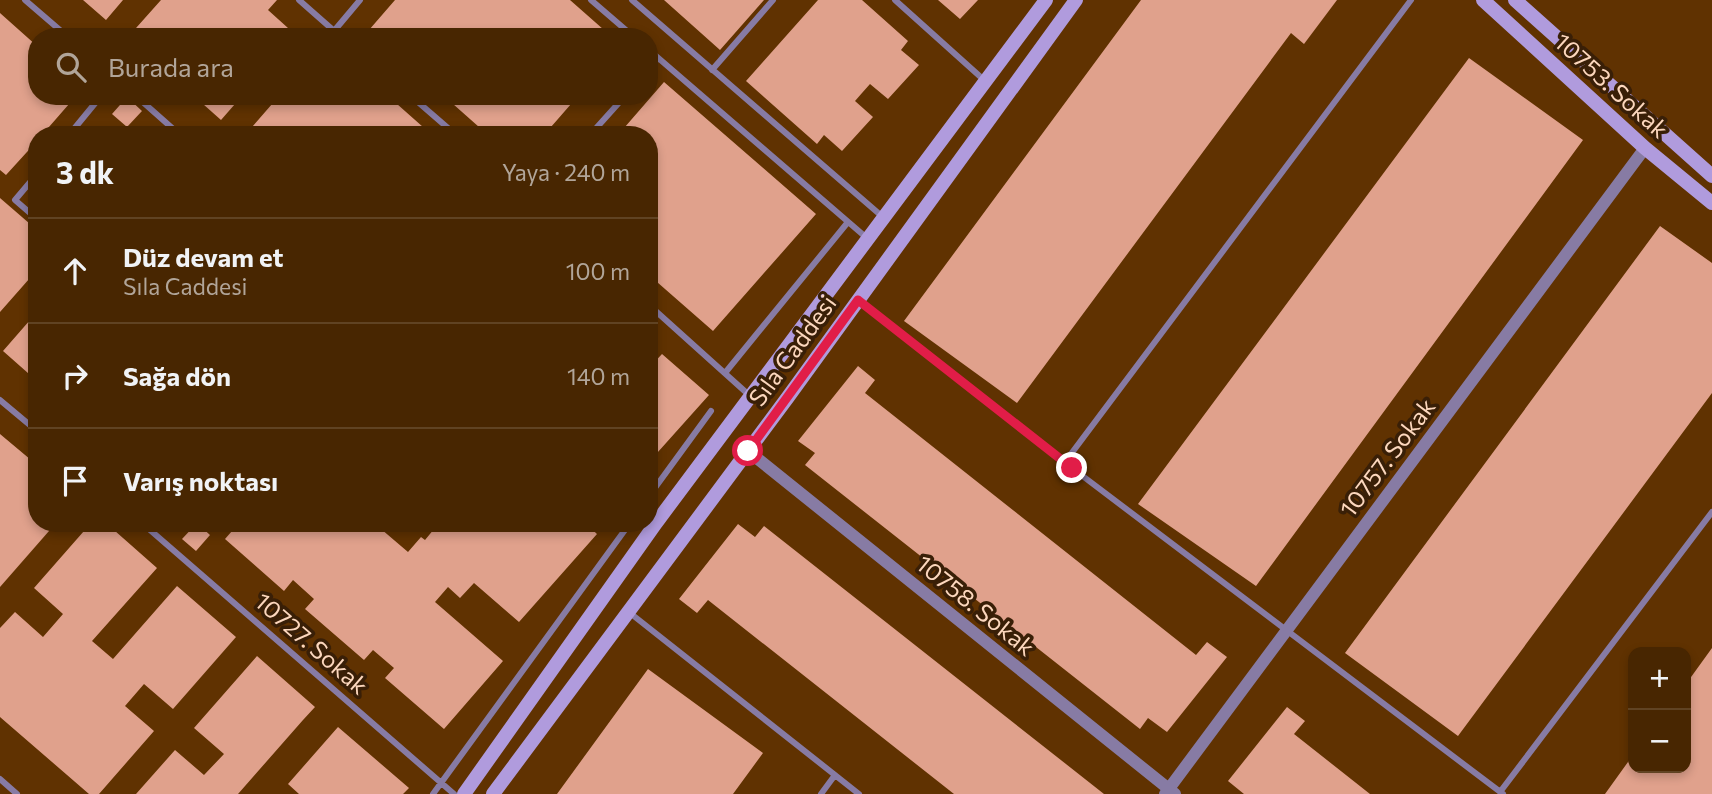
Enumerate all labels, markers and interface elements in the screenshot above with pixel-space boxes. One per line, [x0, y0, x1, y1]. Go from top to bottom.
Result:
street label: 10753. Sokak [1549, 26, 1675, 143]
search box [28, 28, 658, 105]
icon: search [52, 48, 90, 86]
text: Burada ara [108, 51, 234, 82]
text: 3 dk [56, 153, 114, 190]
text: Yaya · 240 m [502, 158, 630, 186]
text: Düz devam et [123, 241, 284, 272]
icon: ahead [56, 252, 94, 290]
text: 100 m [566, 257, 630, 285]
text: Sıla Caddesi [123, 272, 248, 300]
street label: Sıla Caddesi [742, 289, 842, 411]
icon: right [56, 357, 94, 395]
text: Sağa dön [123, 360, 231, 391]
text: 140 m [567, 362, 630, 390]
street label: 10757. Sokak [1333, 392, 1441, 522]
route start [732, 435, 763, 466]
route end [1056, 452, 1087, 483]
icon: arrive [56, 462, 94, 500]
text: Varış noktası [123, 465, 278, 496]
street label: 10758. Sokak [911, 548, 1041, 661]
street label: 10727. Sokak [250, 586, 374, 700]
map controls [1628, 647, 1691, 773]
button: + [1628, 647, 1691, 710]
button: − [1628, 710, 1691, 773]

